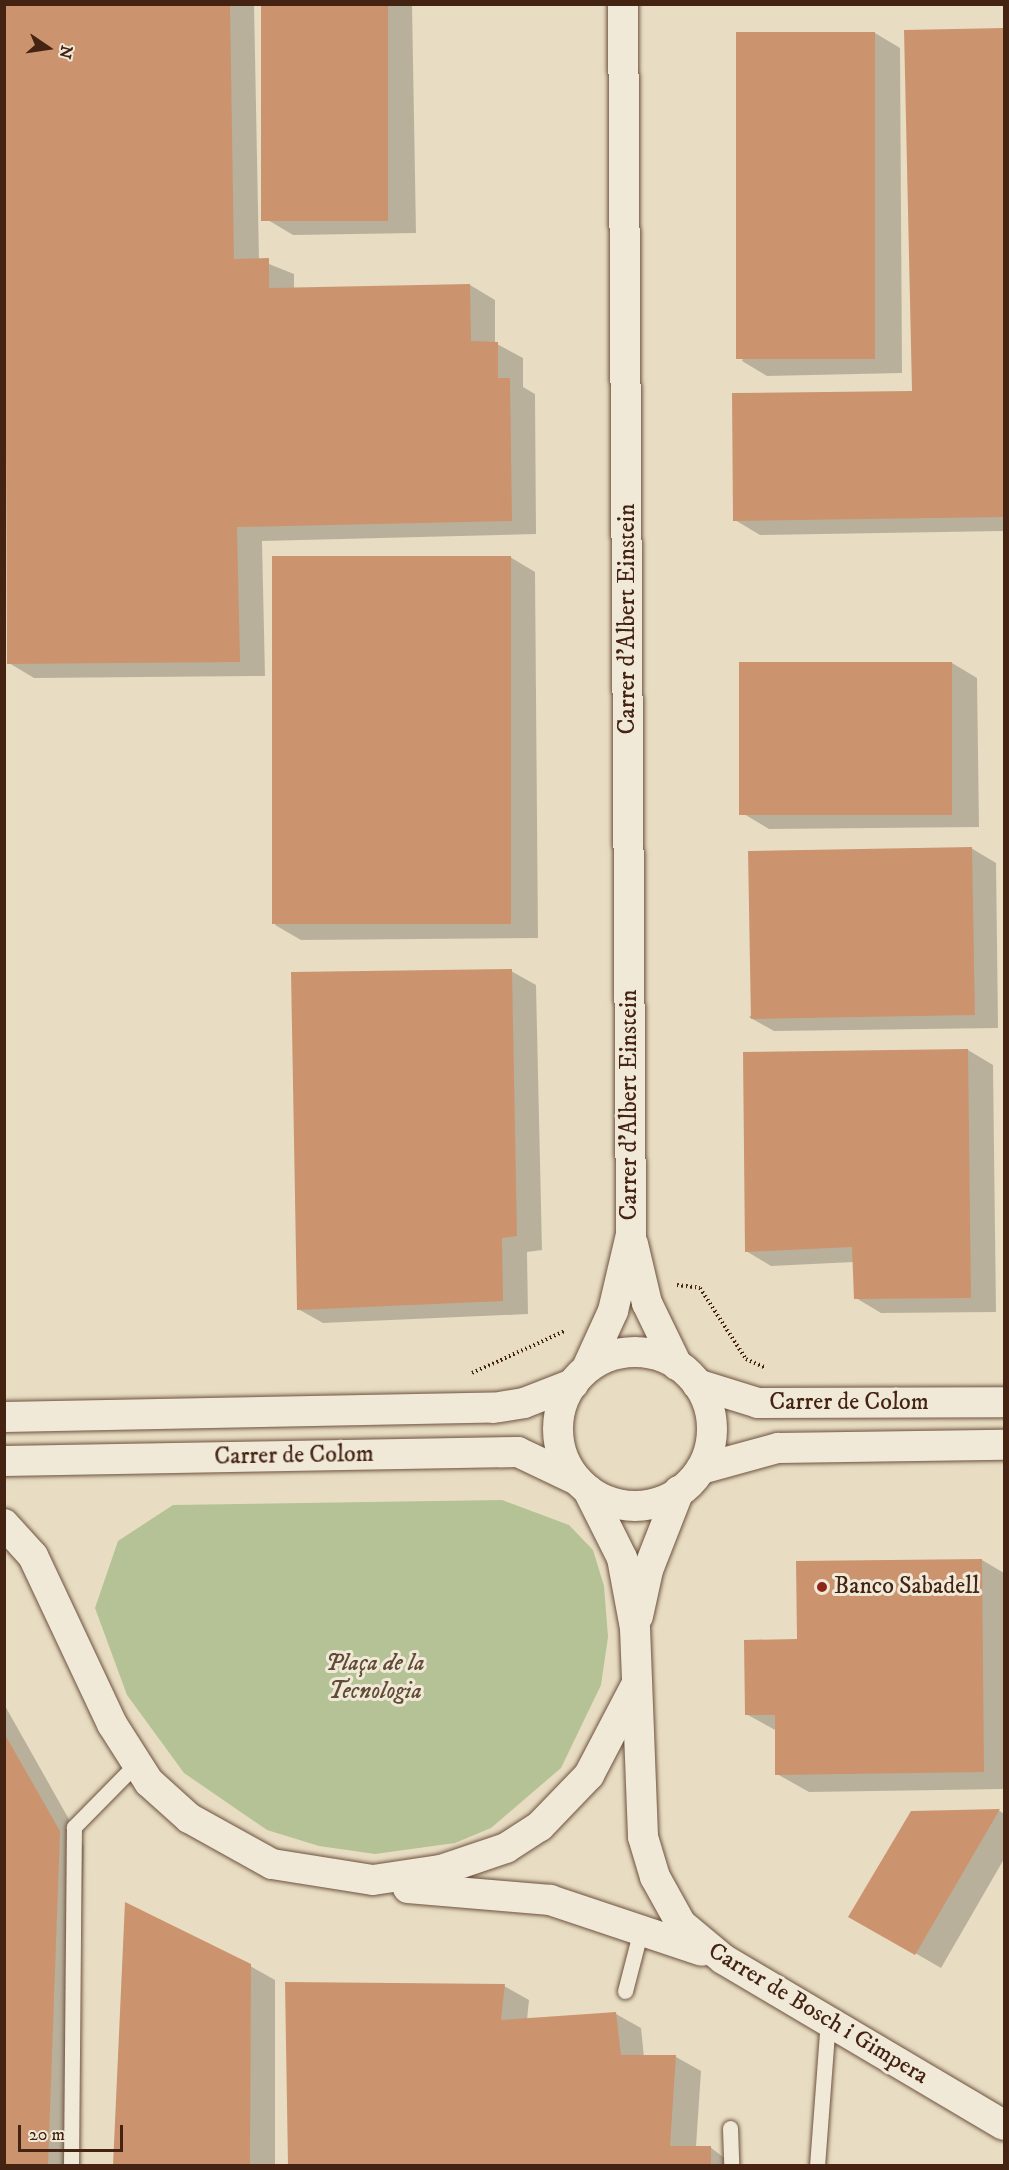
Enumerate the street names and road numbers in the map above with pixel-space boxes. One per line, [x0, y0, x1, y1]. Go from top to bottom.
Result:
street label: Carrer d'Albert Einstein [614, 504, 642, 734]
street label: Carrer d'Albert Einstein [616, 990, 644, 1220]
street label: Carrer de Colom [769, 1389, 929, 1417]
street label: Carrer de Colom [214, 1440, 374, 1472]
street label: Carrer de Bosch i Gimpera [703, 1937, 933, 2091]

